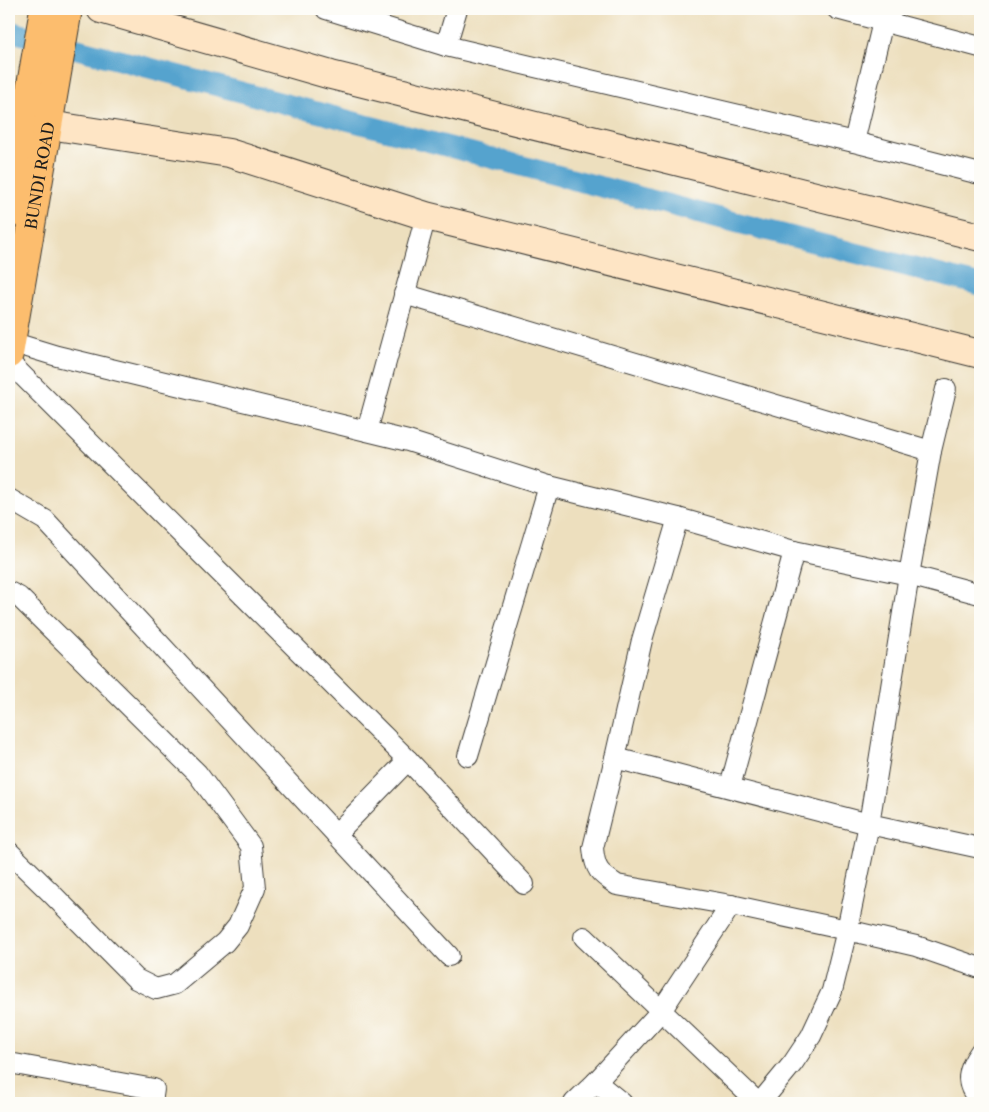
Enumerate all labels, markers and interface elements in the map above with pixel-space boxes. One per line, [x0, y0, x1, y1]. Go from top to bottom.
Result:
street label: BUNDI ROAD [20, 120, 59, 231]

